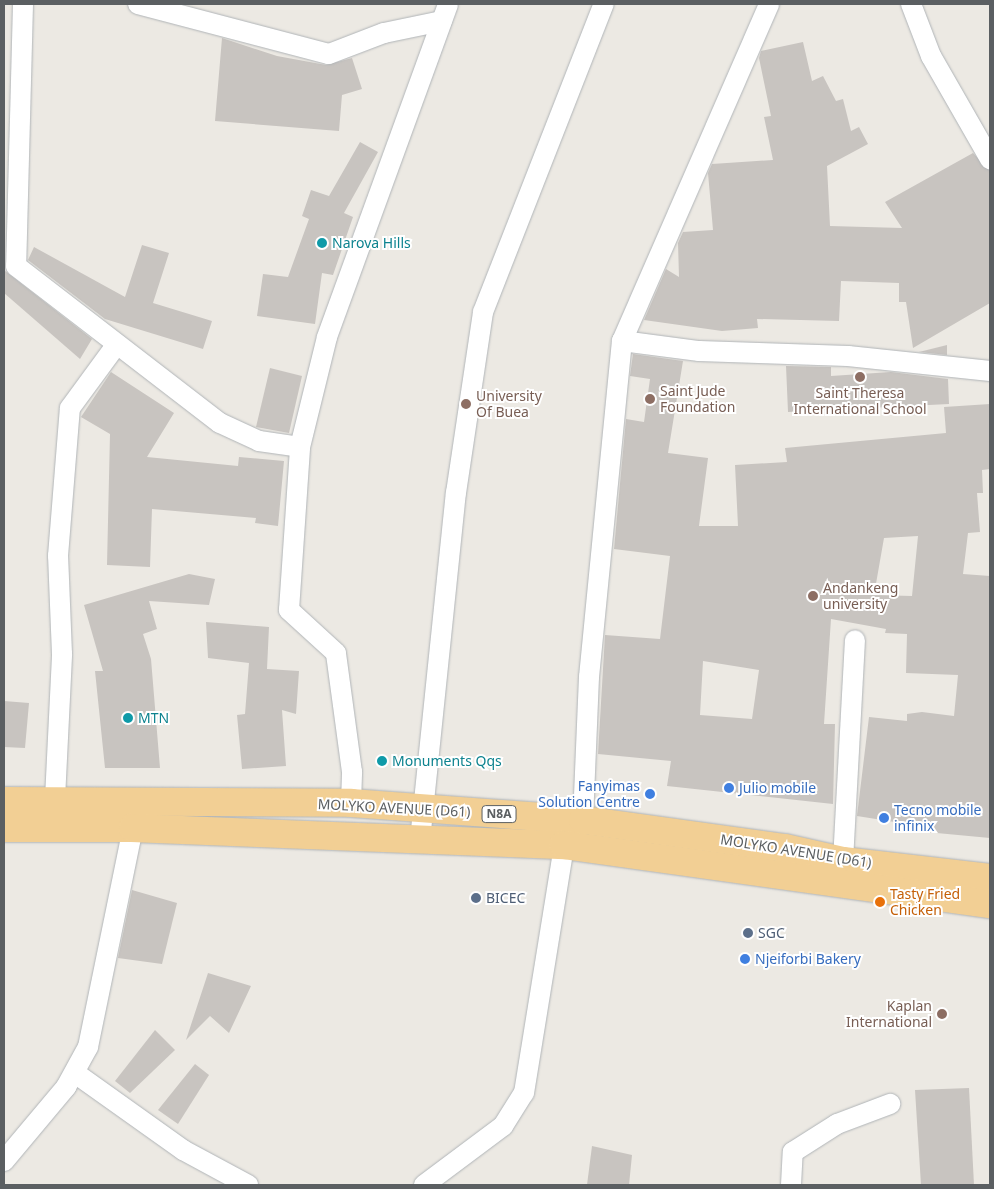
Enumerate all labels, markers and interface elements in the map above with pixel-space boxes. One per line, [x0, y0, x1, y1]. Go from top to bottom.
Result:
place label: Narova Hills [332, 235, 411, 251]
marker: Narova Hills [316, 237, 328, 249]
marker: Saint Theresa International School [854, 371, 866, 383]
place label: Saint Jude Foundation [660, 383, 735, 416]
place label: Saint Theresa International School [793, 385, 927, 418]
place label: University Of Buea [476, 388, 542, 421]
marker: Saint Jude Foundation [644, 393, 656, 405]
marker: University Of Buea [460, 398, 472, 410]
place label: Andankeng university [823, 580, 898, 612]
marker: Andankeng university [807, 590, 819, 602]
place label: MTN [138, 710, 169, 726]
marker: MTN [122, 712, 134, 724]
place label: Monuments Qqs [392, 753, 502, 769]
marker: Monuments Qqs [376, 755, 388, 767]
place label: Fanyimas Solution Centre [538, 778, 640, 810]
place label: Julio mobile [739, 780, 816, 796]
marker: Julio mobile [723, 782, 735, 794]
marker: Fanyimas Solution Centre [644, 788, 656, 800]
street label: MOLYKO AVENUE (D61) [317, 796, 471, 820]
place label: Tecno mobile infinix [894, 802, 981, 834]
road number: N8A [482, 804, 516, 824]
marker: Tecno mobile infinix [878, 812, 890, 824]
street label: MOLYKO AVENUE (D61) [719, 831, 873, 871]
place label: Tasty Fried Chicken [890, 886, 960, 919]
place label: BICEC [486, 890, 525, 906]
marker: BICEC [470, 892, 482, 904]
marker: Tasty Fried Chicken [874, 896, 886, 908]
place label: SGC [758, 925, 785, 941]
marker: SGC [742, 927, 754, 939]
place label: Njeiforbi Bakery [755, 951, 861, 967]
marker: Njeiforbi Bakery [739, 953, 751, 965]
place label: Kaplan International [846, 998, 932, 1030]
marker: Kaplan International [936, 1008, 948, 1020]

